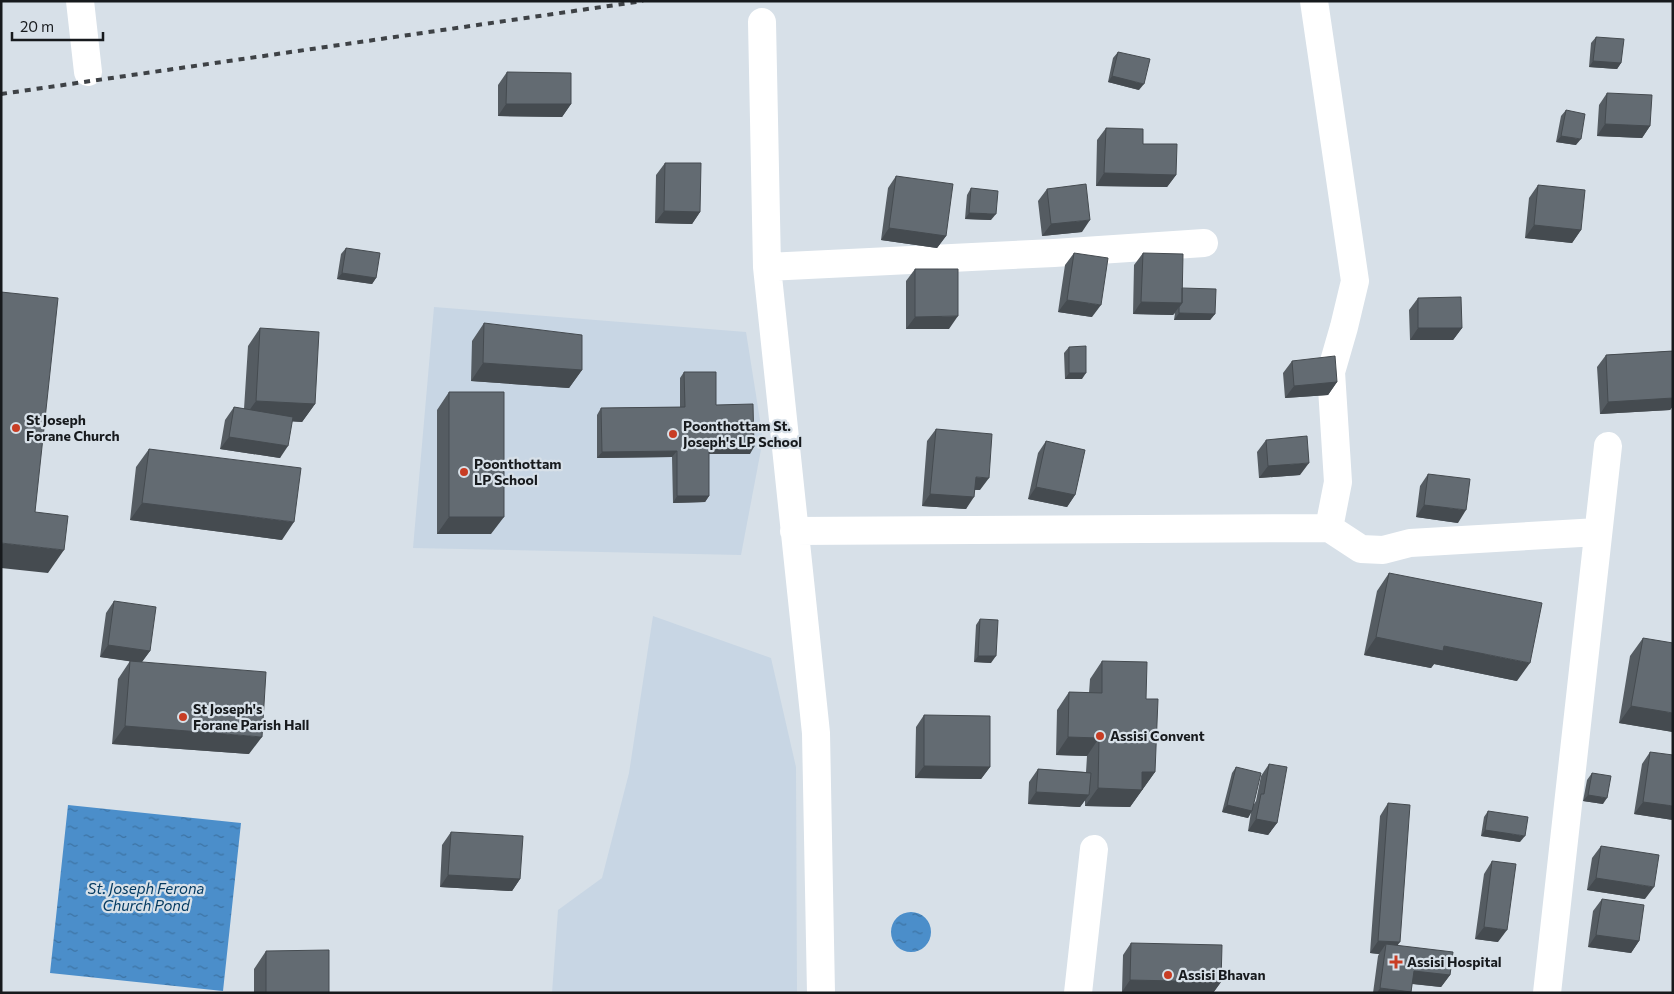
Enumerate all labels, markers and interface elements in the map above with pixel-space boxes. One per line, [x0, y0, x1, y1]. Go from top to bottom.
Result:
scale bar [12, 10, 104, 42]
text: 20 m [20, 17, 54, 35]
place label: St Joseph Forane Church [26, 411, 120, 444]
place label: Poonthottam St. Joseph's LP School [683, 417, 802, 450]
marker: St Joseph Forane Church [10, 422, 22, 434]
marker: Poonthottam St. Joseph's LP School [667, 428, 679, 440]
place label: Poonthottam LP School [474, 455, 561, 488]
marker: Poonthottam LP School [458, 466, 470, 478]
place label: St Joseph's Forane Parish Hall [193, 700, 309, 733]
marker: St Joseph's Forane Parish Hall [177, 711, 189, 723]
place label: Assisi Convent [1110, 727, 1205, 744]
marker: Assisi Convent [1094, 730, 1106, 742]
water label: St. Joseph Ferona Church Pond [88, 879, 205, 914]
place label: Assisi Hospital [1407, 953, 1502, 970]
marker: Assisi Hospital [1389, 955, 1403, 969]
place label: Assisi Bhavan [1178, 966, 1266, 983]
marker: Assisi Bhavan [1162, 969, 1174, 981]

